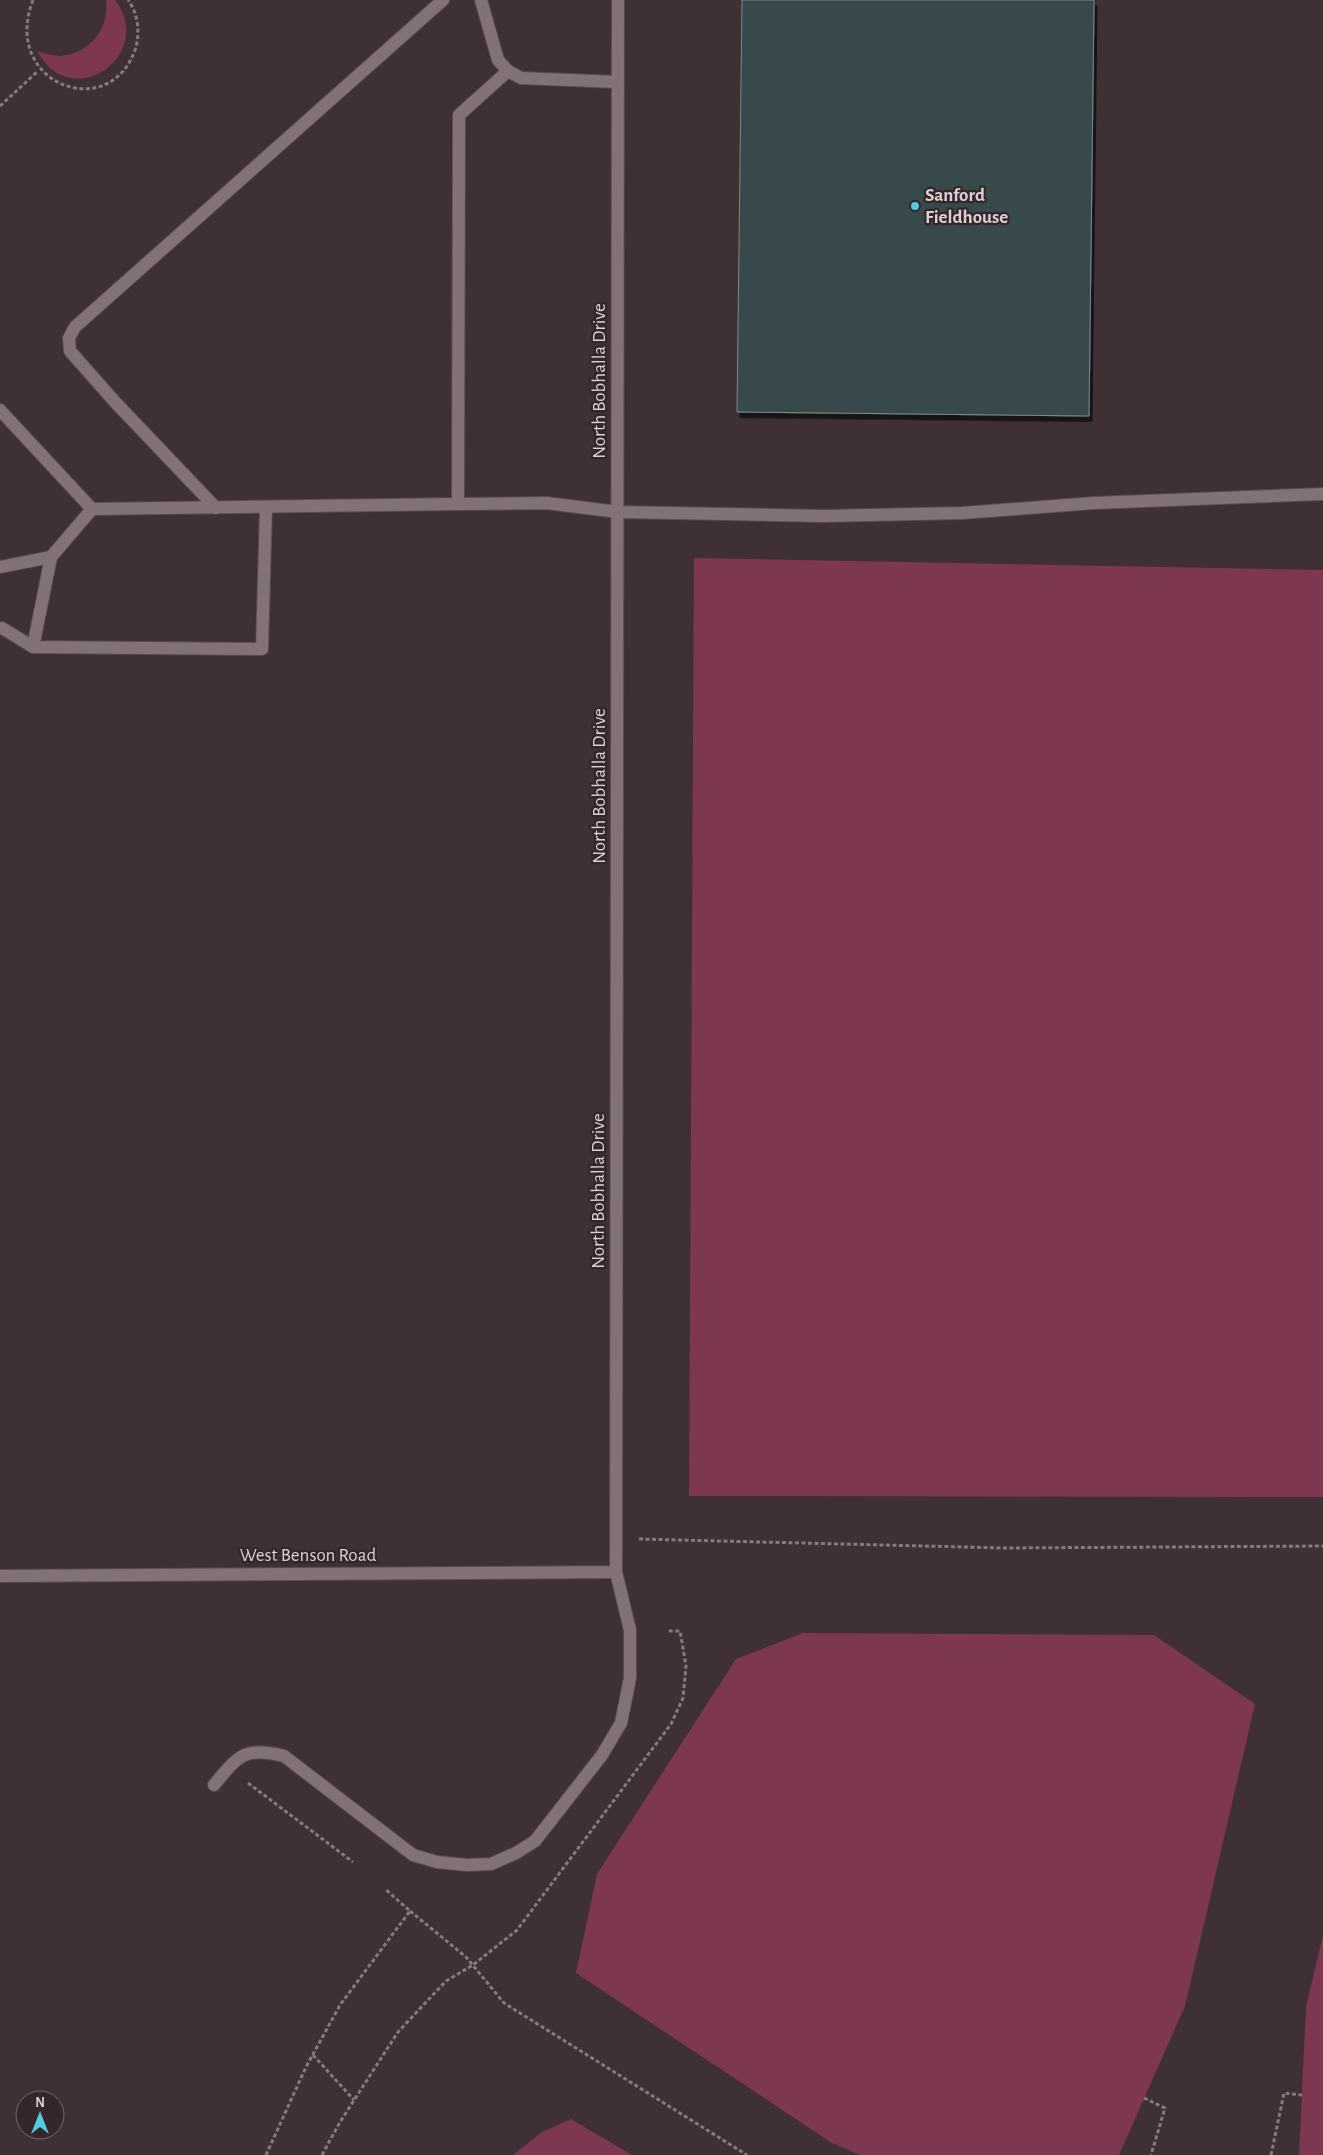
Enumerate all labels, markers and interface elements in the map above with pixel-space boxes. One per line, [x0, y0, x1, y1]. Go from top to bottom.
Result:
place label: Sanford Fieldhouse [925, 186, 1008, 227]
marker: Sanford Fieldhouse [909, 200, 921, 212]
street label: North Bobhalla Drive [590, 303, 609, 459]
street label: North Bobhalla Drive [590, 708, 609, 864]
street label: North Bobhalla Drive [589, 1113, 608, 1269]
street label: West Benson Road [240, 1546, 376, 1565]
north arrow [15, 2090, 65, 2140]
text: N [35, 2096, 45, 2110]

